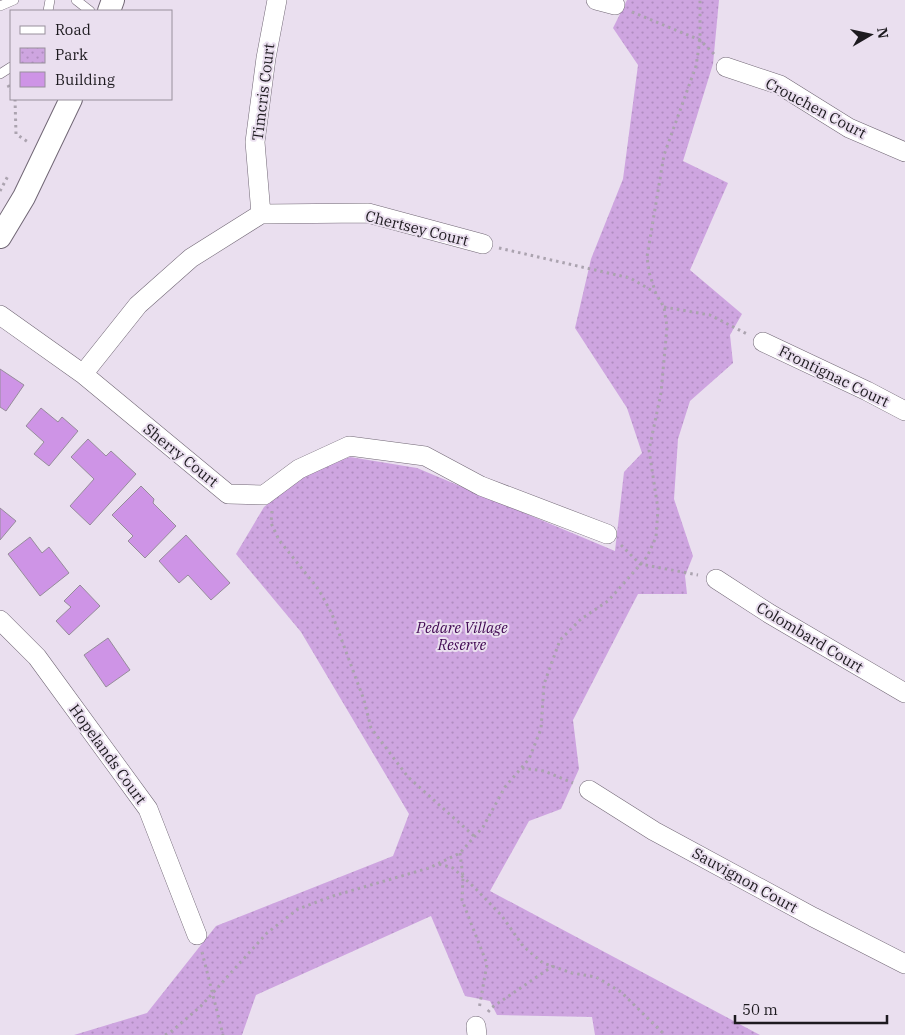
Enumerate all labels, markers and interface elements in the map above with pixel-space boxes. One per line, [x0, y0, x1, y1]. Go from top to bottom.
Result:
legend [10, 10, 172, 100]
north arrow [845, 10, 895, 60]
text: Road [55, 20, 91, 39]
text: N [873, 26, 893, 40]
street label: Timcris Court [248, 42, 278, 142]
text: Park [55, 45, 88, 64]
text: Building [55, 70, 115, 89]
street label: Crouchen Court [762, 73, 870, 143]
street label: Chertsey Court [364, 206, 470, 250]
street label: Frontignac Court [776, 341, 892, 411]
street label: Sherry Court [140, 419, 222, 491]
street label: Colombard Court [753, 598, 867, 676]
park label: Pedare Village Reserve [415, 618, 508, 654]
street label: Hopelands Court [65, 700, 151, 808]
street label: Sauvignon Court [689, 843, 801, 917]
scale bar [735, 992, 888, 1024]
text: 50 m [742, 1000, 778, 1019]

